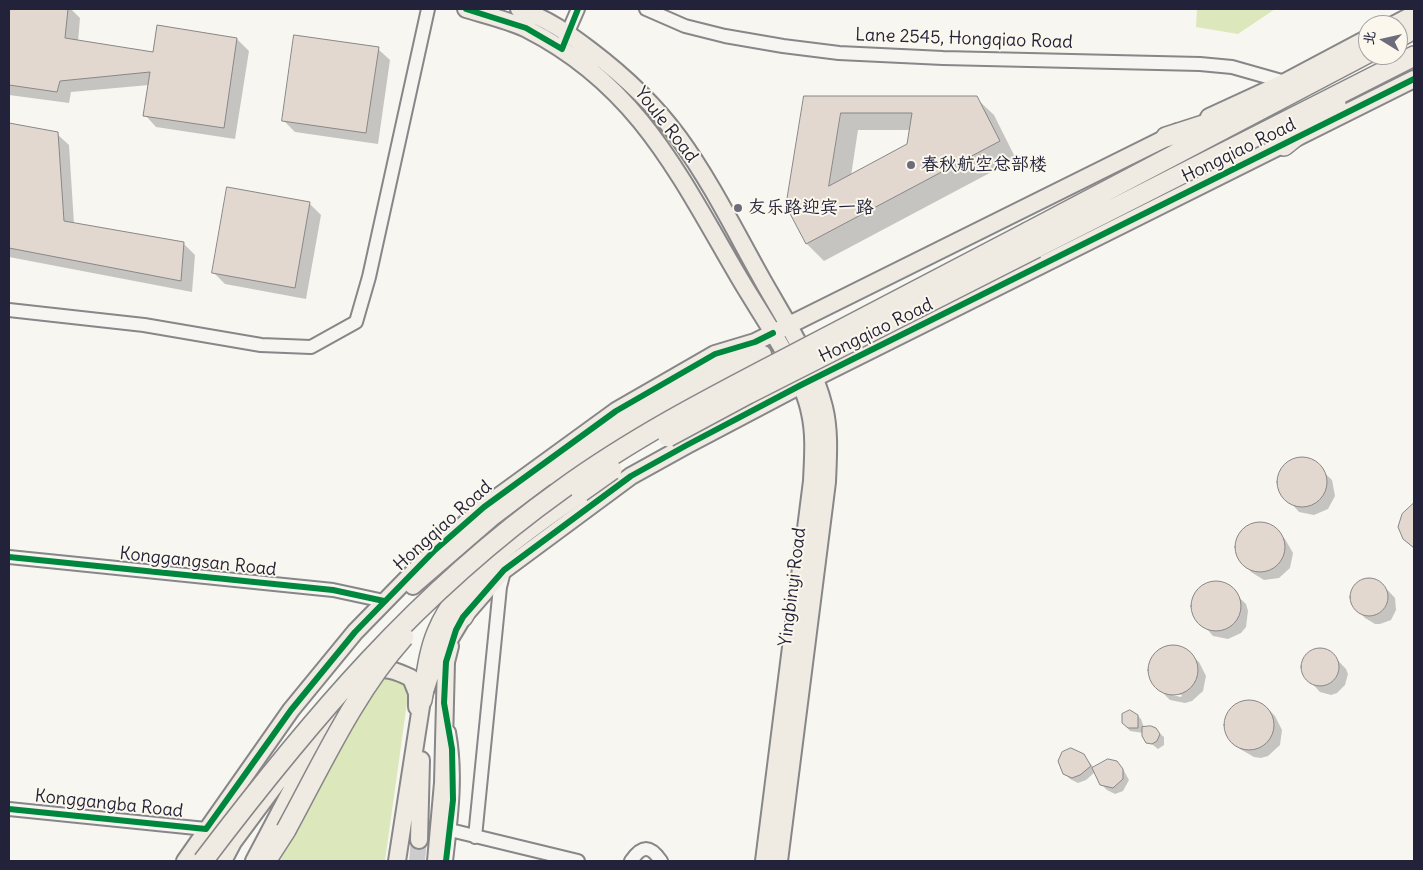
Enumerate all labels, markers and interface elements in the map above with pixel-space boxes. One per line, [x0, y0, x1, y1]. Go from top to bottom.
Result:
north arrow [1358, 15, 1408, 65]
street label: Lane 2545, Hongqiao Road [855, 24, 1073, 54]
text: 北 [1359, 29, 1379, 46]
street label: Youle Road [630, 83, 702, 167]
street label: Hongqiao Road [1178, 114, 1300, 188]
place label: 春秋航空总部楼 [921, 154, 1047, 176]
marker: 春秋航空总部楼 [905, 159, 917, 171]
place label: 友乐路迎宾一路 [748, 197, 874, 219]
marker: 友乐路迎宾一路 [732, 202, 744, 214]
street label: Hongqiao Road [815, 294, 937, 368]
street label: Hongqiao Road [390, 476, 496, 576]
street label: Yingbinyi Road [775, 526, 811, 648]
street label: Konggangsan Road [118, 543, 278, 581]
street label: Konggangba Road [34, 785, 184, 823]

